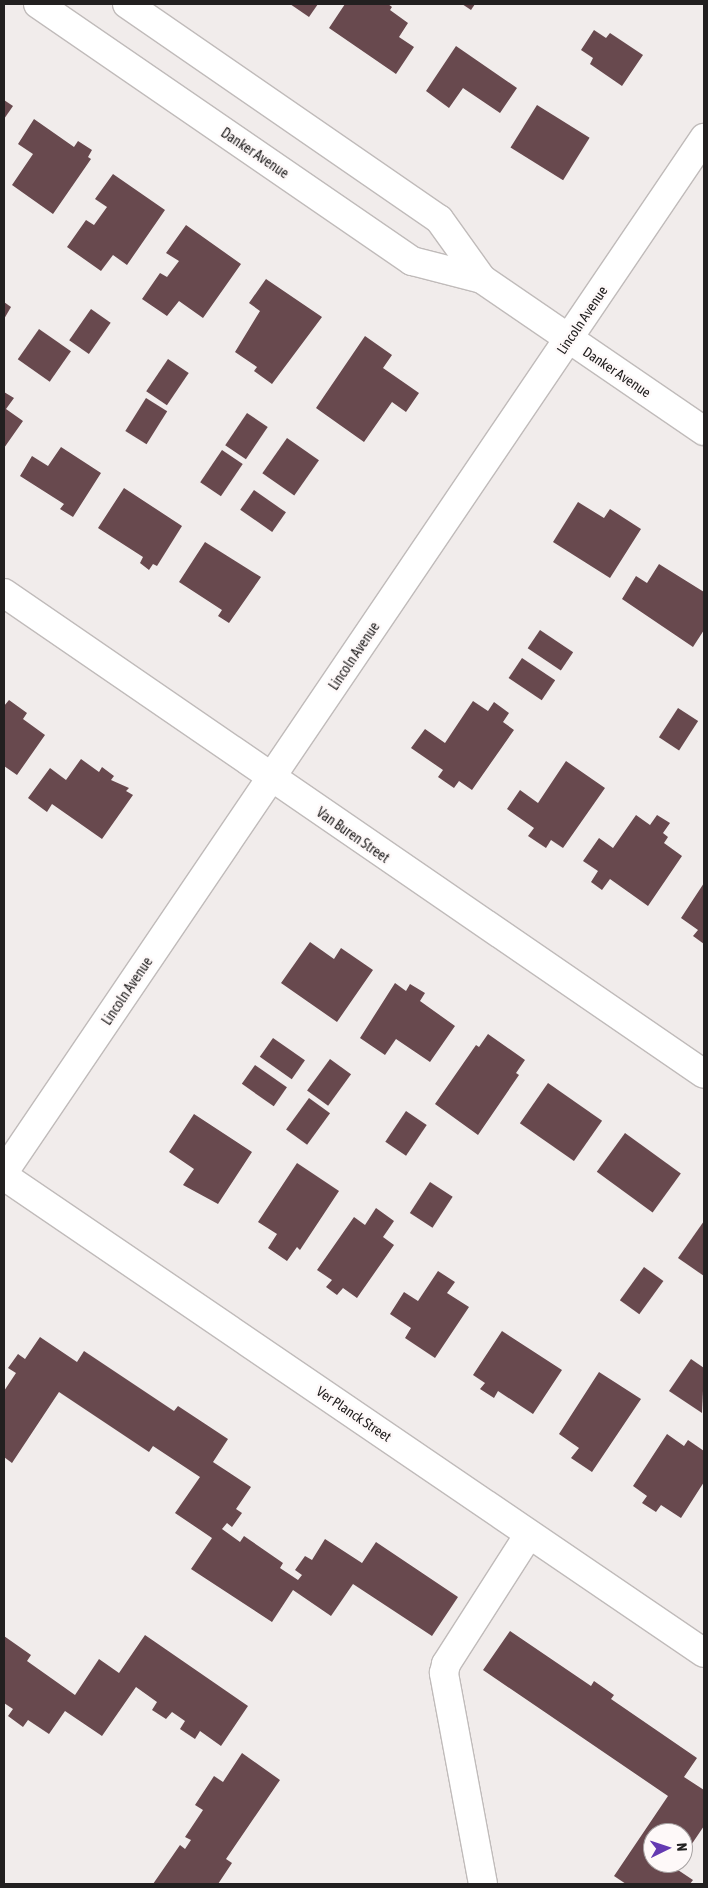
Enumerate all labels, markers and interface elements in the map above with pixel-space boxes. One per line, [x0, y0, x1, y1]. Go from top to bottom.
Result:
street label: Danker Avenue [218, 124, 292, 182]
street label: Lincoln Avenue [553, 283, 611, 357]
street label: Danker Avenue [580, 343, 654, 401]
street label: Lincoln Avenue [325, 619, 383, 693]
street label: Van Buren Street [313, 804, 393, 866]
street label: Lincoln Avenue [98, 954, 156, 1028]
street label: Ver Planck Street [313, 1383, 395, 1445]
north arrow [643, 1823, 693, 1873]
text: N [674, 1842, 690, 1852]

